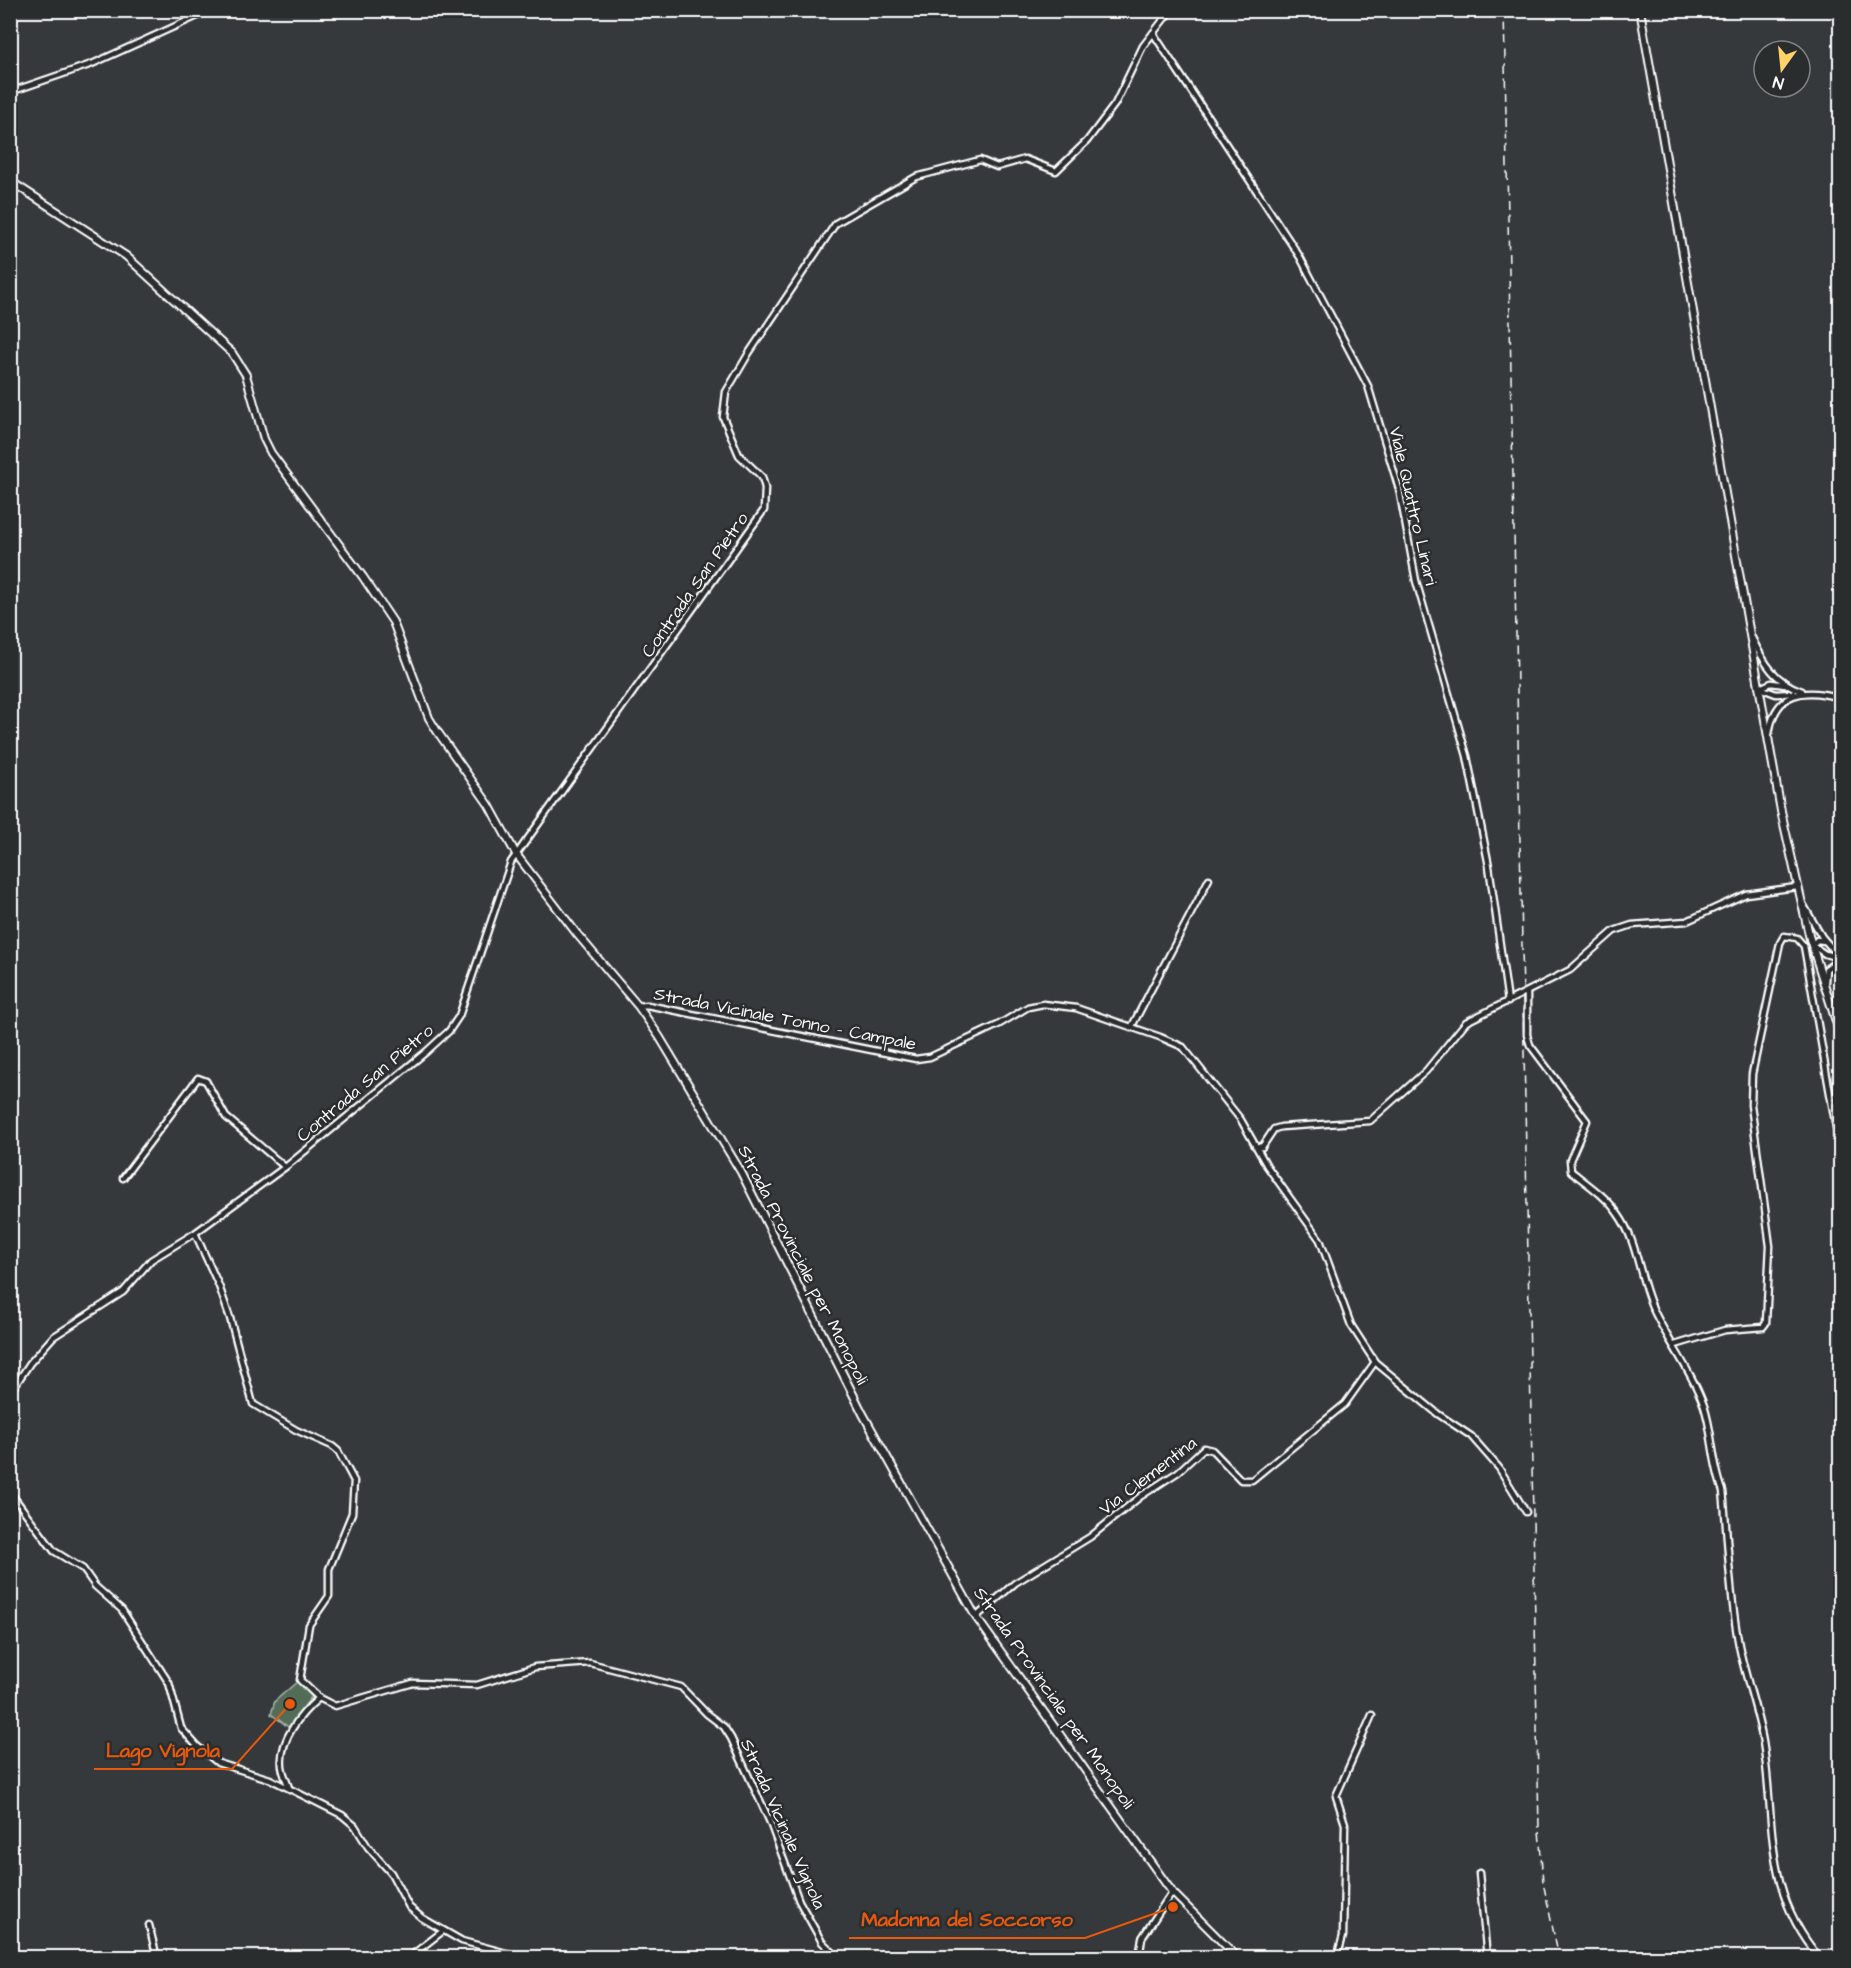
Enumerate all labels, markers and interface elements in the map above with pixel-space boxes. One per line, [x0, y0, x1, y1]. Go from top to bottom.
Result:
north arrow [1752, 39, 1812, 99]
text: N [1771, 71, 1786, 94]
street label: Viale Quattro Linari [1383, 424, 1443, 588]
street label: Contrada San Pietro [635, 507, 755, 663]
street label: Strada Vicinale Tonno - Campale [652, 981, 919, 1057]
street label: Contrada San Pietro [291, 1018, 439, 1148]
street label: Strada Provinciale per Monopoli [732, 1141, 875, 1389]
street label: Via Clementina [1094, 1431, 1202, 1521]
street label: Strada Provinciale per Monopoli [968, 1582, 1141, 1814]
callout: Lago Vignola [94, 1731, 232, 1769]
street label: Strada Vicinale Vignola [733, 1735, 832, 1914]
text: Lago Vignola [106, 1737, 221, 1766]
callout: Madonna del Soccorso [849, 1900, 1085, 1938]
text: Madonna del Soccorso [861, 1906, 1074, 1934]

